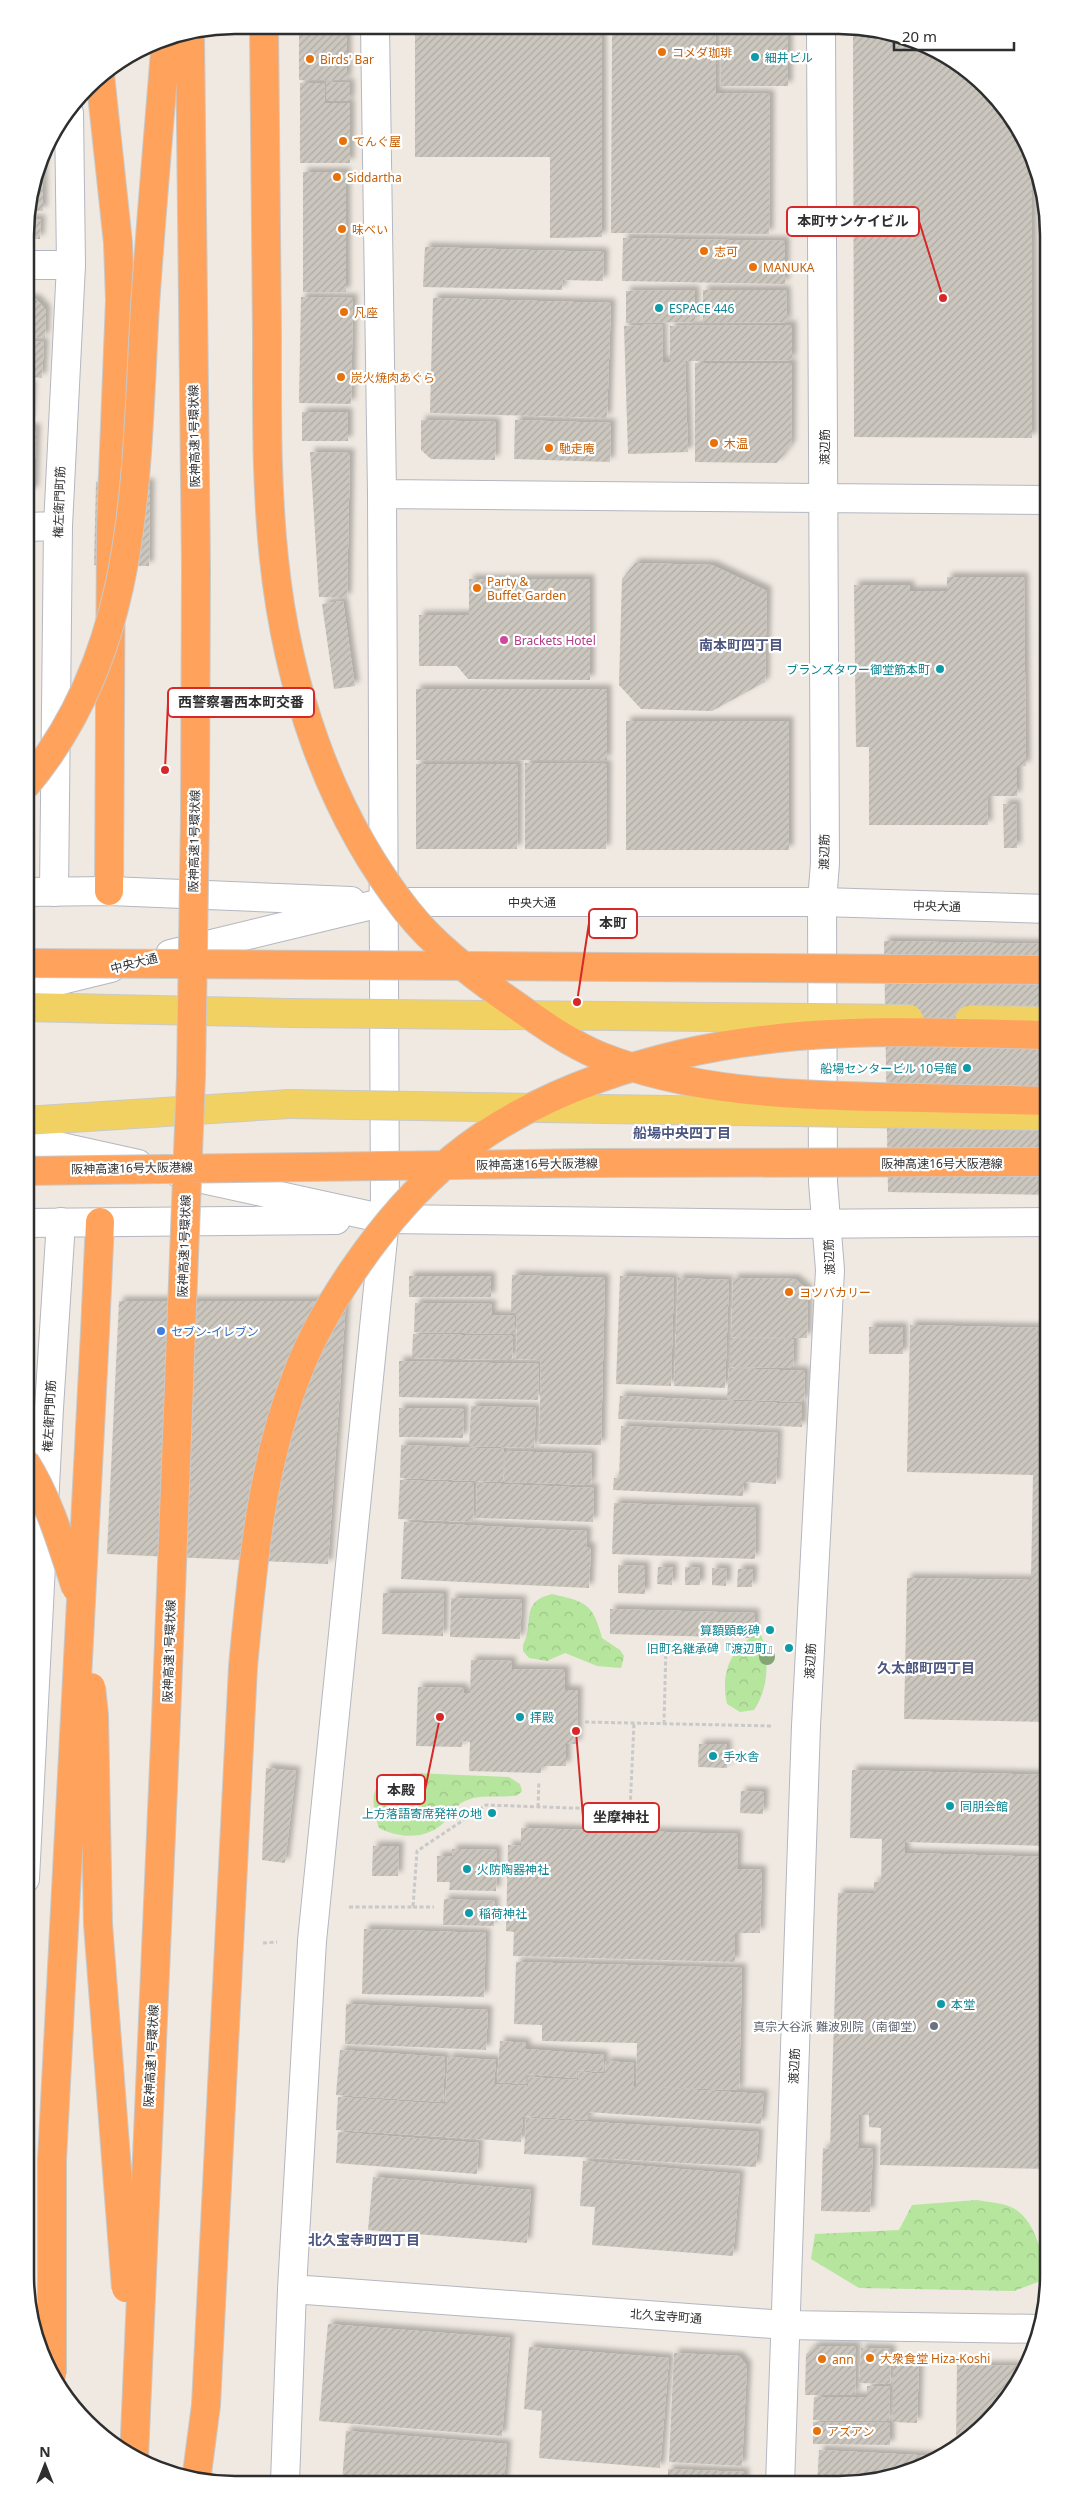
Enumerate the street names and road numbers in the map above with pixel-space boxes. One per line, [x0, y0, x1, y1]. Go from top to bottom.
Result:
street label: 阪神高速1号環状線 [185, 384, 203, 488]
street label: 渡辺筋 [816, 429, 833, 465]
street label: 権左衛門町筋 [49, 466, 69, 538]
street label: 阪神高速1号環状線 [185, 789, 203, 893]
street label: 渡辺筋 [815, 834, 833, 870]
street label: 中央大通 [508, 894, 556, 911]
street label: 中央大通 [913, 897, 961, 915]
street label: 中央大通 [109, 949, 159, 977]
street label: 阪神高速16号大阪港線 [476, 1154, 598, 1174]
street label: 阪神高速16号大阪港線 [881, 1155, 1003, 1172]
street label: 阪神高速16号大阪港線 [71, 1158, 193, 1178]
street label: 阪神高速1号環状線 [174, 1194, 194, 1298]
street label: 渡辺筋 [820, 1239, 838, 1275]
street label: 権左衛門町筋 [39, 1380, 59, 1452]
street label: 阪神高速1号環状線 [159, 1599, 179, 1703]
street label: 渡辺筋 [801, 1643, 819, 1679]
street label: 阪神高速1号環状線 [140, 2004, 162, 2108]
street label: 渡辺筋 [785, 2048, 803, 2084]
street label: 北久宝寺町通 [629, 2305, 703, 2327]

